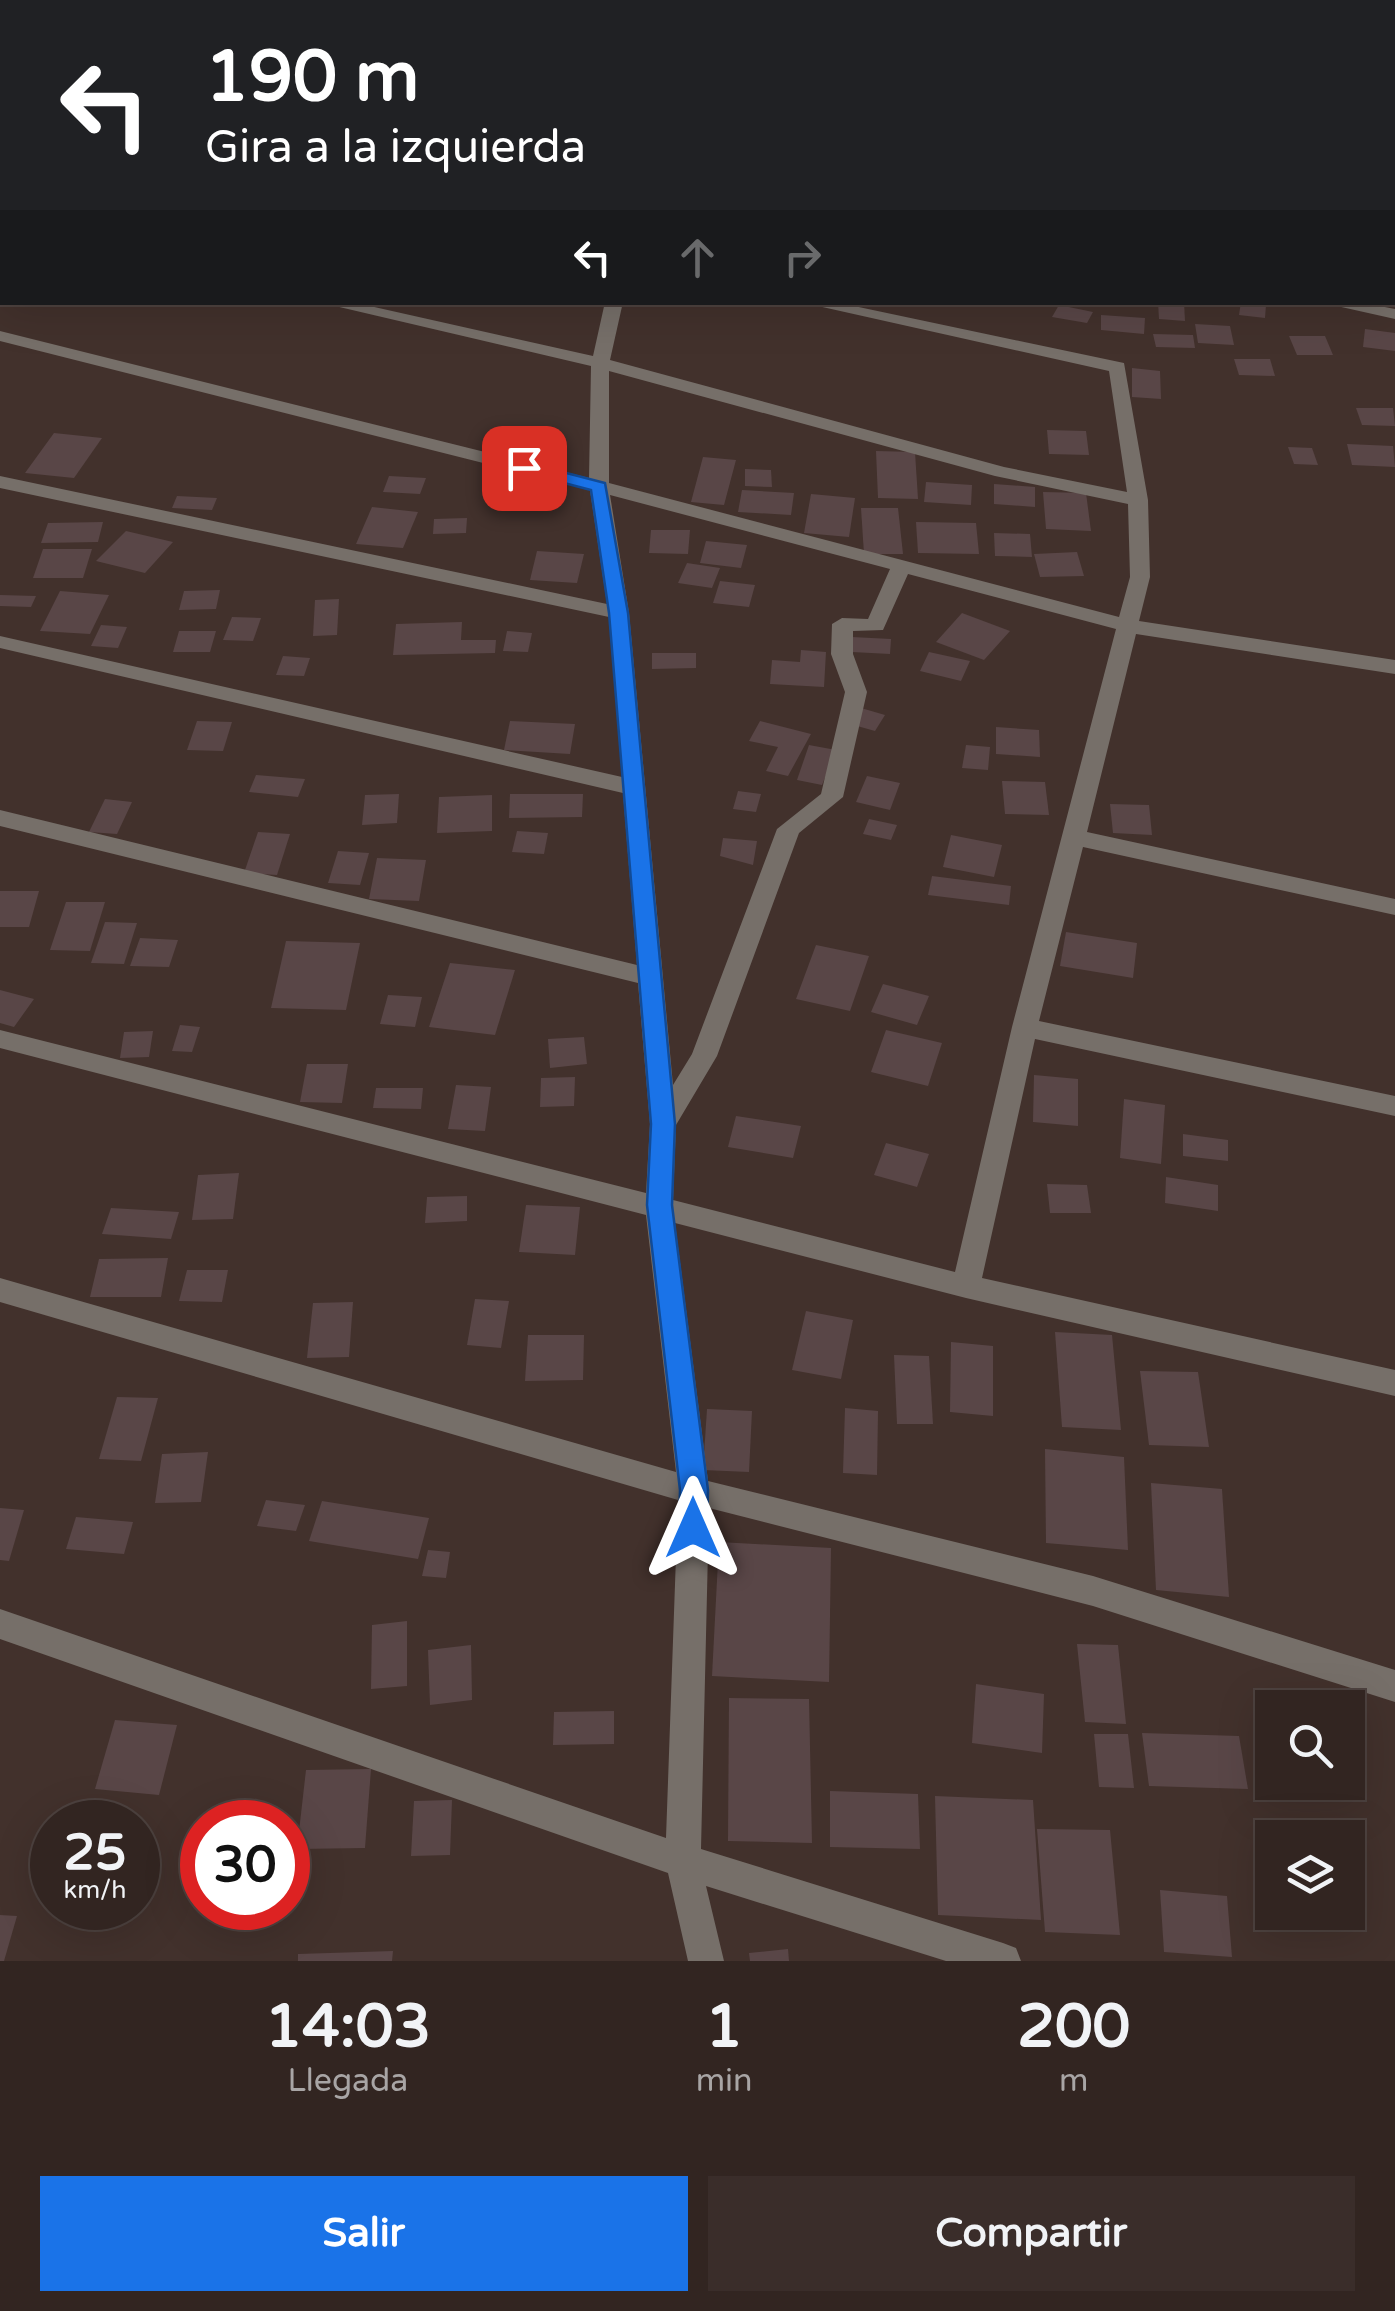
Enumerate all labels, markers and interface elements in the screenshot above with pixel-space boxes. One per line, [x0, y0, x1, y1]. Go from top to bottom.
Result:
text: 190 m [205, 36, 419, 120]
icon: left [40, 40, 170, 170]
text: Gira a la izquierda [205, 121, 586, 175]
icon: left [565, 230, 620, 285]
icon: ahead [670, 230, 725, 285]
icon: right [775, 230, 830, 285]
pin [482, 426, 567, 511]
icon: arrive [497, 441, 552, 496]
position arrow [641, 1476, 745, 1580]
map controls [1255, 1690, 1365, 1930]
button: search [1255, 1690, 1365, 1800]
speed limit sign: 30 [180, 1800, 310, 1930]
button: layers [1255, 1820, 1365, 1930]
text: 25 [64, 1823, 126, 1883]
text: km/h [64, 1875, 126, 1905]
text: 14:03 [265, 1991, 431, 2063]
text: 1 [705, 1991, 743, 2063]
text: 200 [1017, 1991, 1130, 2063]
text: Llegada [287, 2062, 408, 2100]
text: min [696, 2062, 753, 2100]
text: m [1059, 2062, 1088, 2100]
button: Salir [40, 2176, 688, 2291]
button: Compartir [708, 2176, 1355, 2291]

